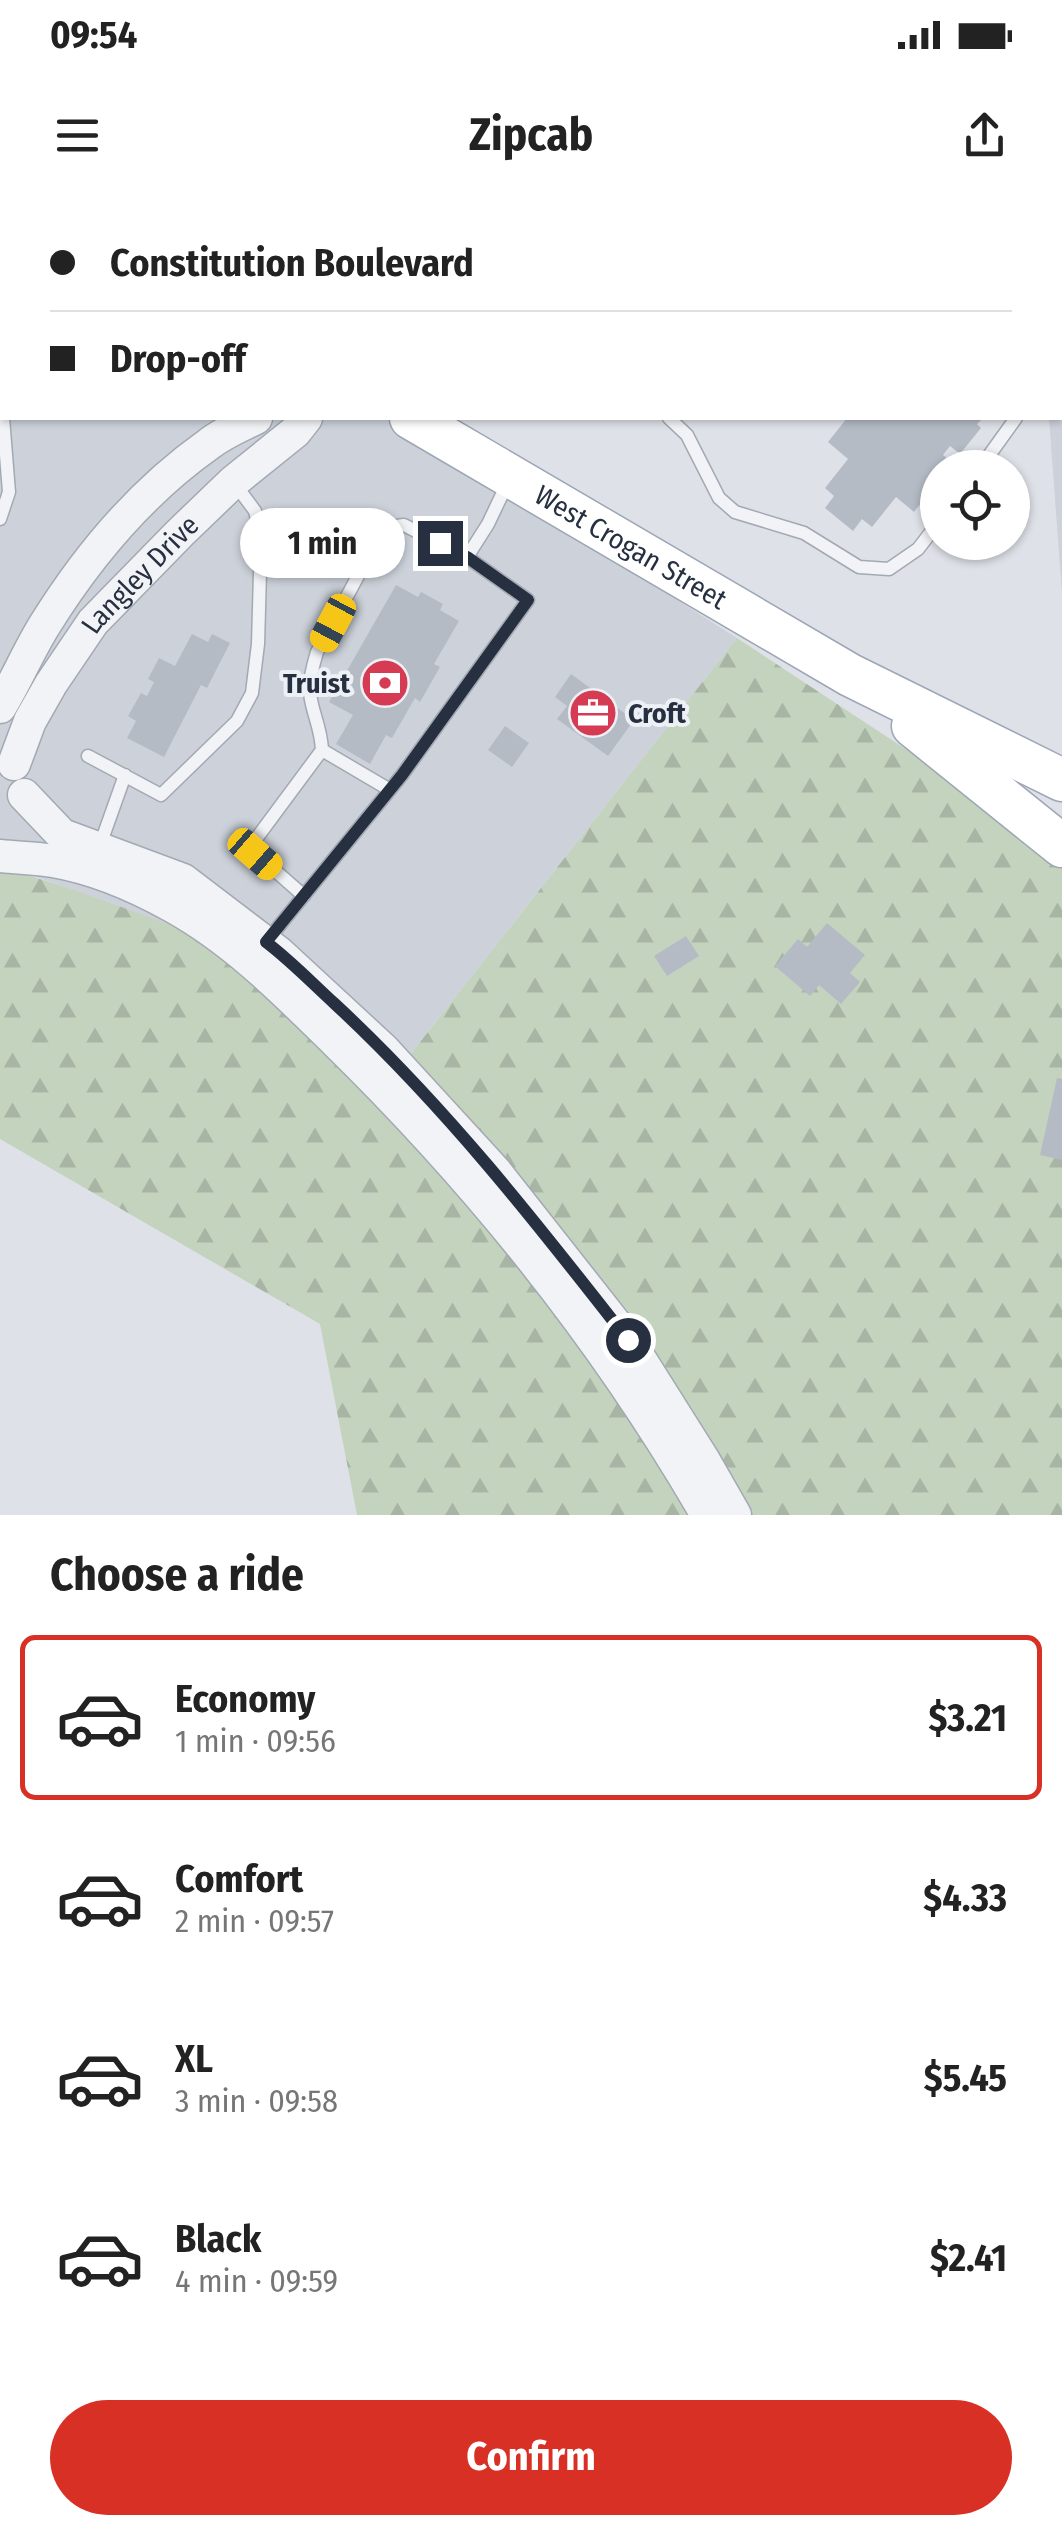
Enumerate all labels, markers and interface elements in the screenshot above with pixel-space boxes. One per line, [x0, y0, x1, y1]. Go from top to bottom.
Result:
text: 09:54 [50, 12, 137, 58]
icon: menu [50, 108, 105, 163]
text: Zipcab [469, 108, 593, 162]
icon: share [957, 108, 1012, 163]
text: Constitution Boulevard [110, 240, 474, 286]
text: Drop-off [110, 336, 246, 382]
map controls [920, 450, 1030, 560]
button: locate [920, 450, 1030, 560]
street label: West Crogan Street [529, 478, 733, 617]
street label: Langley Drive [74, 508, 205, 640]
callout: 1 min [240, 508, 405, 578]
route end [418, 521, 463, 566]
text: 1 min [288, 524, 357, 562]
car [306, 589, 360, 657]
bank icon: Truist [359, 657, 411, 709]
place label: Truist [283, 667, 351, 700]
office icon: Croft [567, 687, 619, 739]
place label: Croft [628, 697, 687, 730]
car [223, 823, 287, 885]
route start [606, 1318, 651, 1363]
text: Choose a ride [50, 1548, 304, 1602]
icon: car [55, 1673, 145, 1763]
text: Economy [175, 1676, 315, 1722]
text: $3.21 [928, 1695, 1007, 1741]
text: 1 min · 09:56 [175, 1722, 336, 1760]
icon: car [55, 1853, 145, 1943]
text: Comfort [175, 1856, 303, 1902]
text: $4.33 [923, 1875, 1007, 1921]
text: 2 min · 09:57 [175, 1902, 334, 1940]
icon: car [55, 2033, 145, 2123]
text: XL [175, 2036, 213, 2082]
text: $5.45 [924, 2055, 1007, 2101]
text: 3 min · 09:58 [175, 2082, 338, 2120]
icon: car [55, 2213, 145, 2303]
text: Black [175, 2216, 261, 2262]
text: $2.41 [930, 2235, 1007, 2281]
text: 4 min · 09:59 [175, 2262, 338, 2300]
button: Confirm [50, 2400, 1012, 2515]

